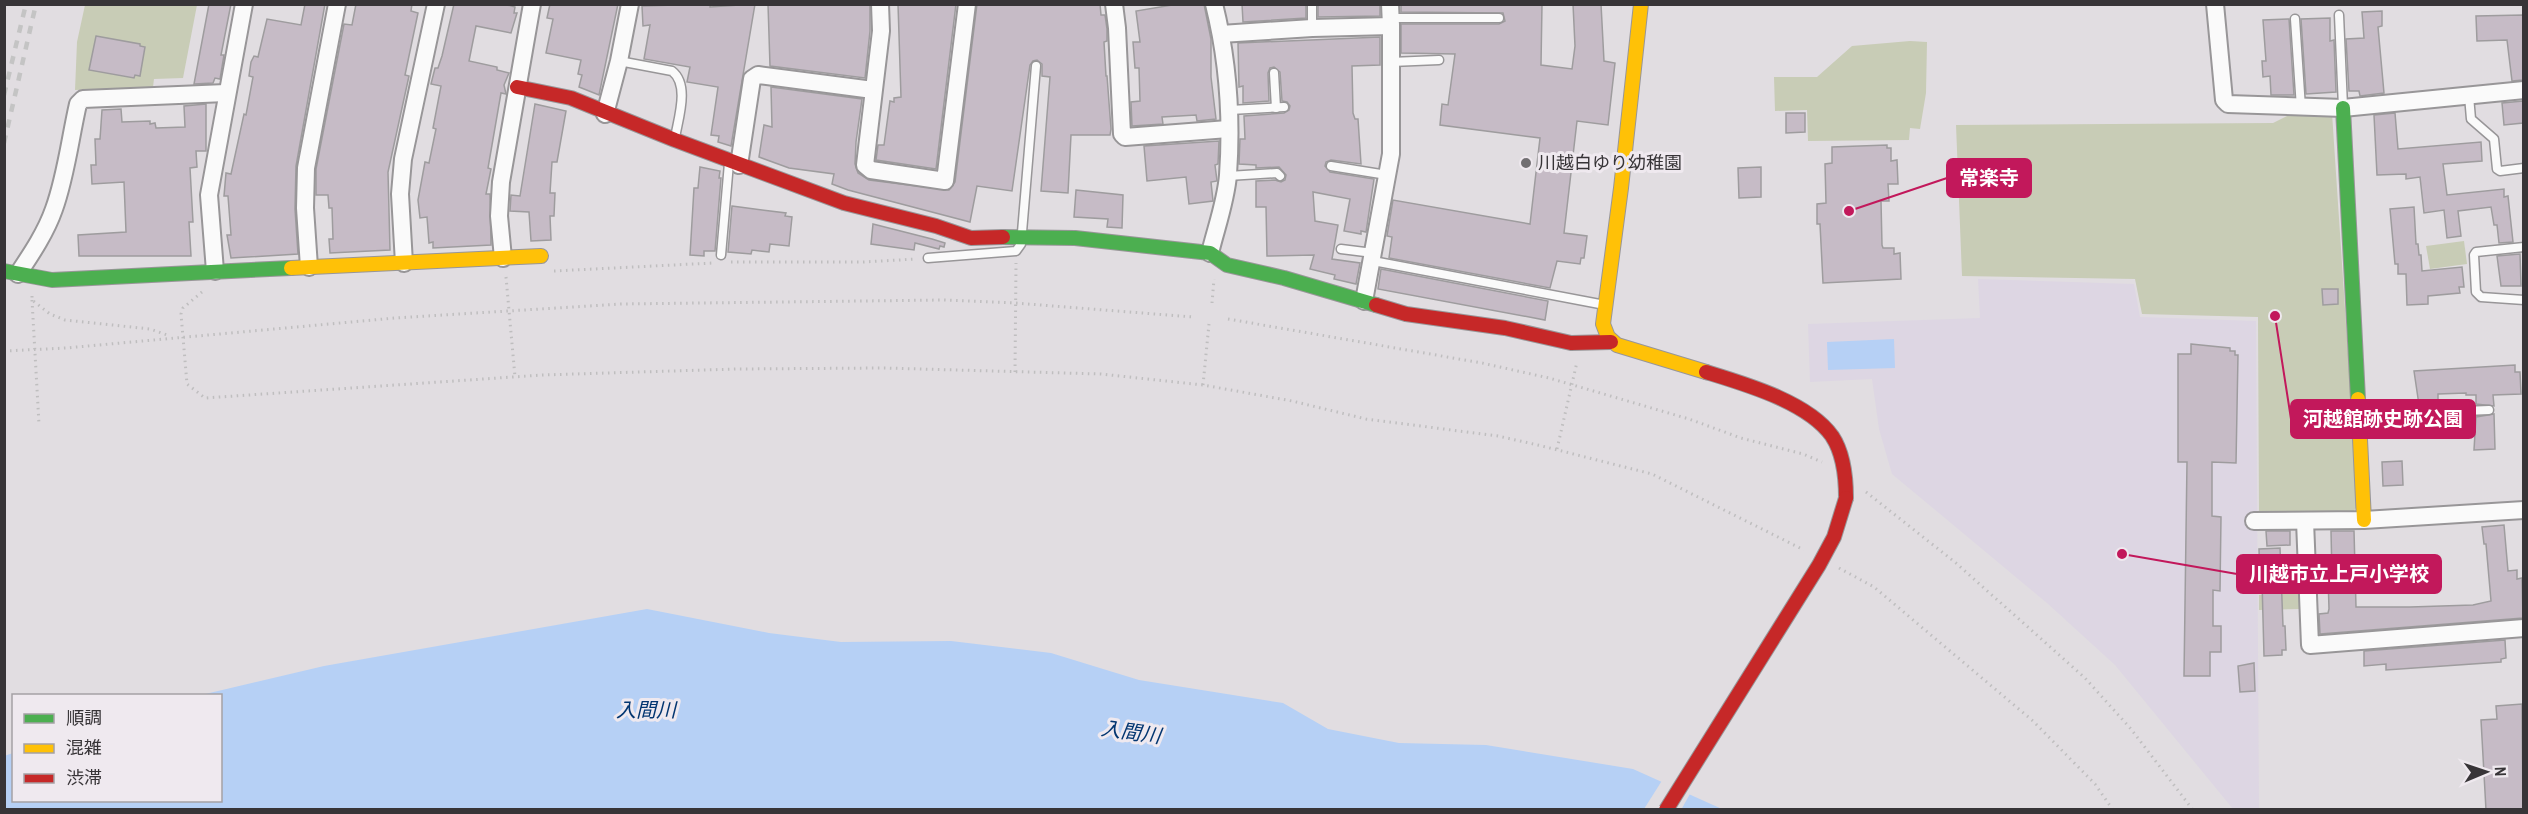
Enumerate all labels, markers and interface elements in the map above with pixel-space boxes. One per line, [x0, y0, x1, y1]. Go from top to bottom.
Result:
place label: 川越白ゆり幼稚園 [1538, 150, 1682, 175]
marker: 川越白ゆり幼稚園 [1519, 156, 1533, 170]
callout: 常楽寺 [1947, 159, 2031, 197]
text: 常楽寺 [1959, 164, 2019, 191]
callout: 河越館跡史跡公園 [2291, 400, 2475, 438]
text: 河越館跡史跡公園 [2303, 405, 2463, 432]
callout: 川越市立上戸小学校 [2237, 555, 2441, 593]
text: 川越市立上戸小学校 [2249, 560, 2429, 587]
legend [12, 694, 222, 802]
water label: 入間川 [616, 696, 678, 723]
text: 順調 [66, 705, 102, 730]
water label: 入間川 [1099, 714, 1165, 749]
text: 混雑 [66, 735, 102, 760]
north arrow [2456, 742, 2516, 802]
text: 渋滞 [66, 765, 102, 790]
text: N [2490, 766, 2512, 777]

